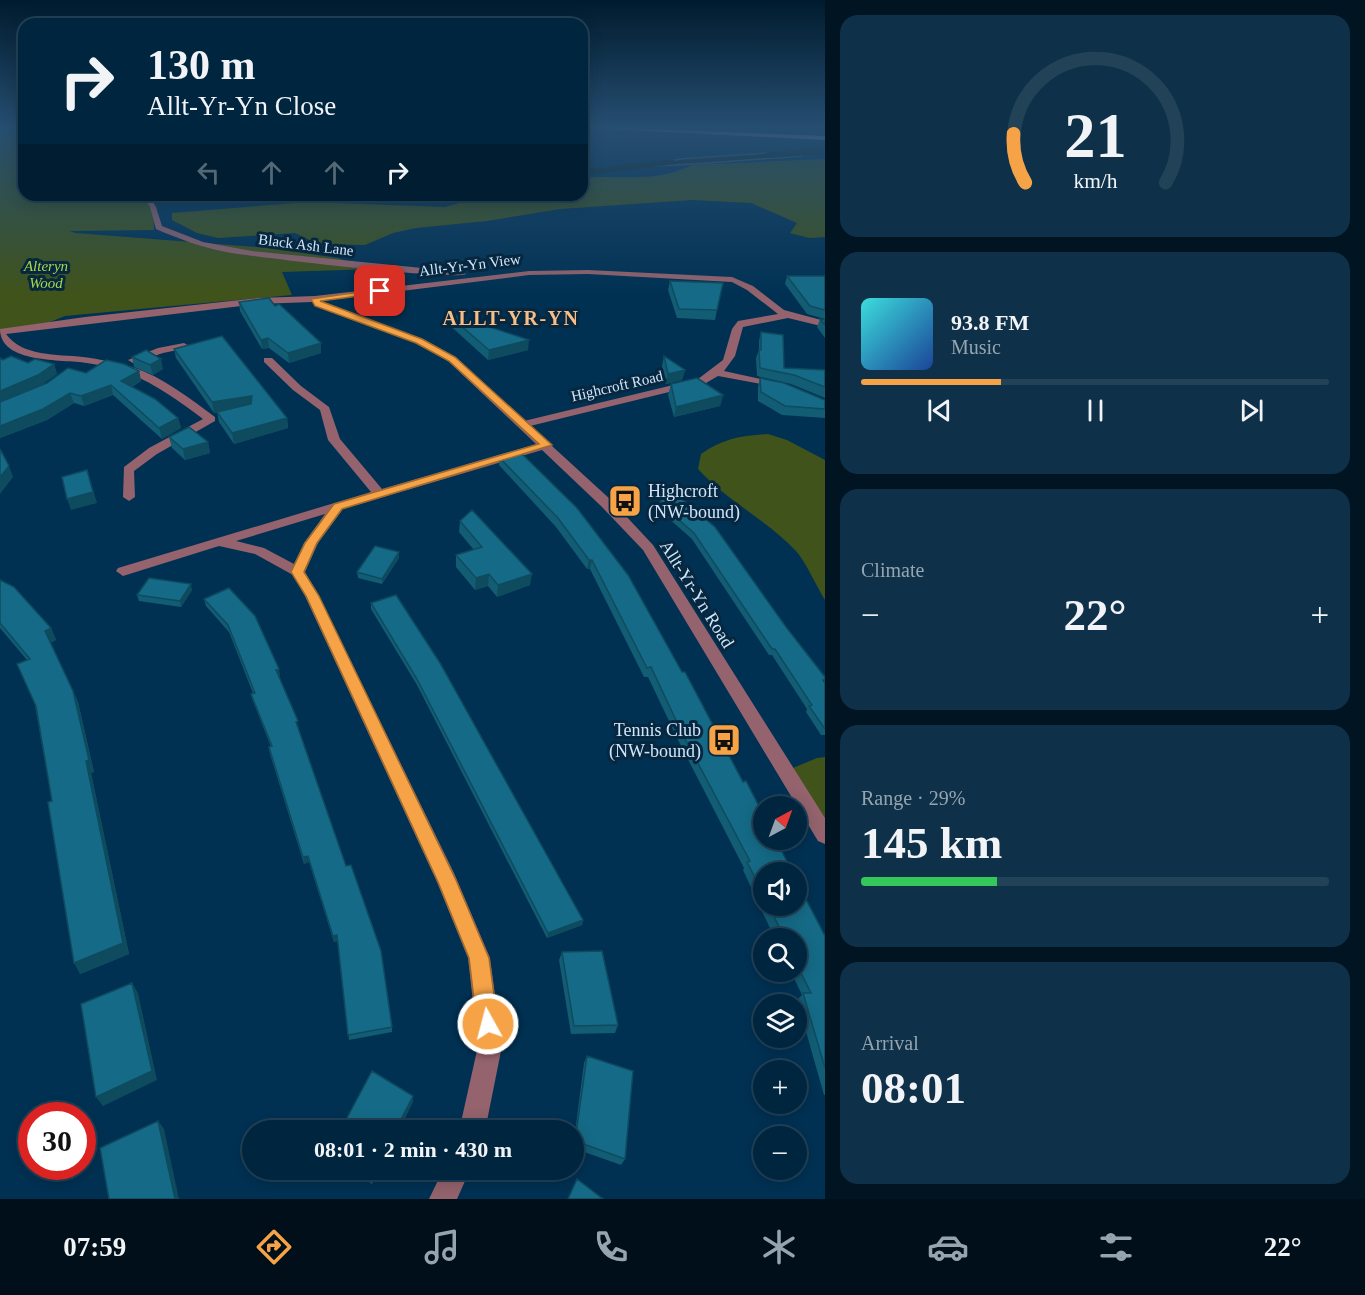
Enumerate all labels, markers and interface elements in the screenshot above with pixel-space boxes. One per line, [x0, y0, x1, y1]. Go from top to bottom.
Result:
icon: right [48, 42, 126, 120]
text: 130 m [147, 42, 256, 88]
text: Allt-Yr-Yn Close [147, 91, 336, 121]
text: 21 [1064, 101, 1126, 170]
icon: left [192, 156, 225, 189]
icon: ahead [255, 156, 288, 189]
icon: ahead [318, 156, 351, 189]
icon: right [381, 156, 414, 189]
text: km/h [1073, 169, 1117, 193]
street label: Black Ash Lane [257, 231, 355, 259]
street label: Allt-Yr-Yn View [418, 251, 522, 279]
park label: Alteryn Wood [23, 258, 68, 291]
pin [354, 265, 405, 316]
icon: arrive [363, 274, 396, 307]
district label: ALLT-YR-YN [443, 307, 579, 329]
text: 93.8 FM [951, 310, 1029, 335]
text: Music [951, 336, 1001, 358]
street label: Highcroft Road [570, 368, 665, 404]
icon: previous [923, 394, 956, 427]
icon: pause [1079, 394, 1112, 427]
icon: next [1235, 394, 1268, 427]
place label: Highcroft (NW-bound) [648, 481, 740, 523]
bus stop icon: Highcroft (NW-bound) [607, 483, 643, 519]
street label: Allt-Yr-Yn Road [656, 536, 738, 652]
text: Climate [861, 559, 924, 581]
text: 22° [1064, 590, 1127, 640]
text: − [861, 597, 880, 633]
text: + [1310, 597, 1329, 633]
place label: Tennis Club (NW-bound) [609, 720, 701, 762]
bus stop icon: Tennis Club (NW-bound) [706, 722, 742, 758]
text: Range · 29% [861, 787, 965, 809]
north arrow [753, 796, 807, 850]
map controls [753, 796, 807, 1180]
text: 145 km [861, 818, 1002, 868]
button: sound [753, 862, 807, 916]
button: search [753, 928, 807, 982]
position arrow [456, 992, 520, 1056]
button: layers [753, 994, 807, 1048]
text: Arrival [861, 1032, 919, 1054]
button: + [753, 1060, 807, 1114]
text: 08:01 [861, 1063, 966, 1113]
speed limit sign: 30 [18, 1102, 96, 1180]
button: − [753, 1126, 807, 1180]
text: 08:01 · 2 min · 430 m [314, 1137, 512, 1162]
icon: directions [253, 1226, 295, 1268]
icon: music [421, 1226, 463, 1268]
icon: phone [590, 1226, 632, 1268]
icon: climate [758, 1226, 800, 1268]
icon: car [927, 1226, 969, 1268]
icon: filters [1095, 1226, 1137, 1268]
text: 07:59 [63, 1232, 126, 1262]
text: 22° [1264, 1232, 1302, 1262]

